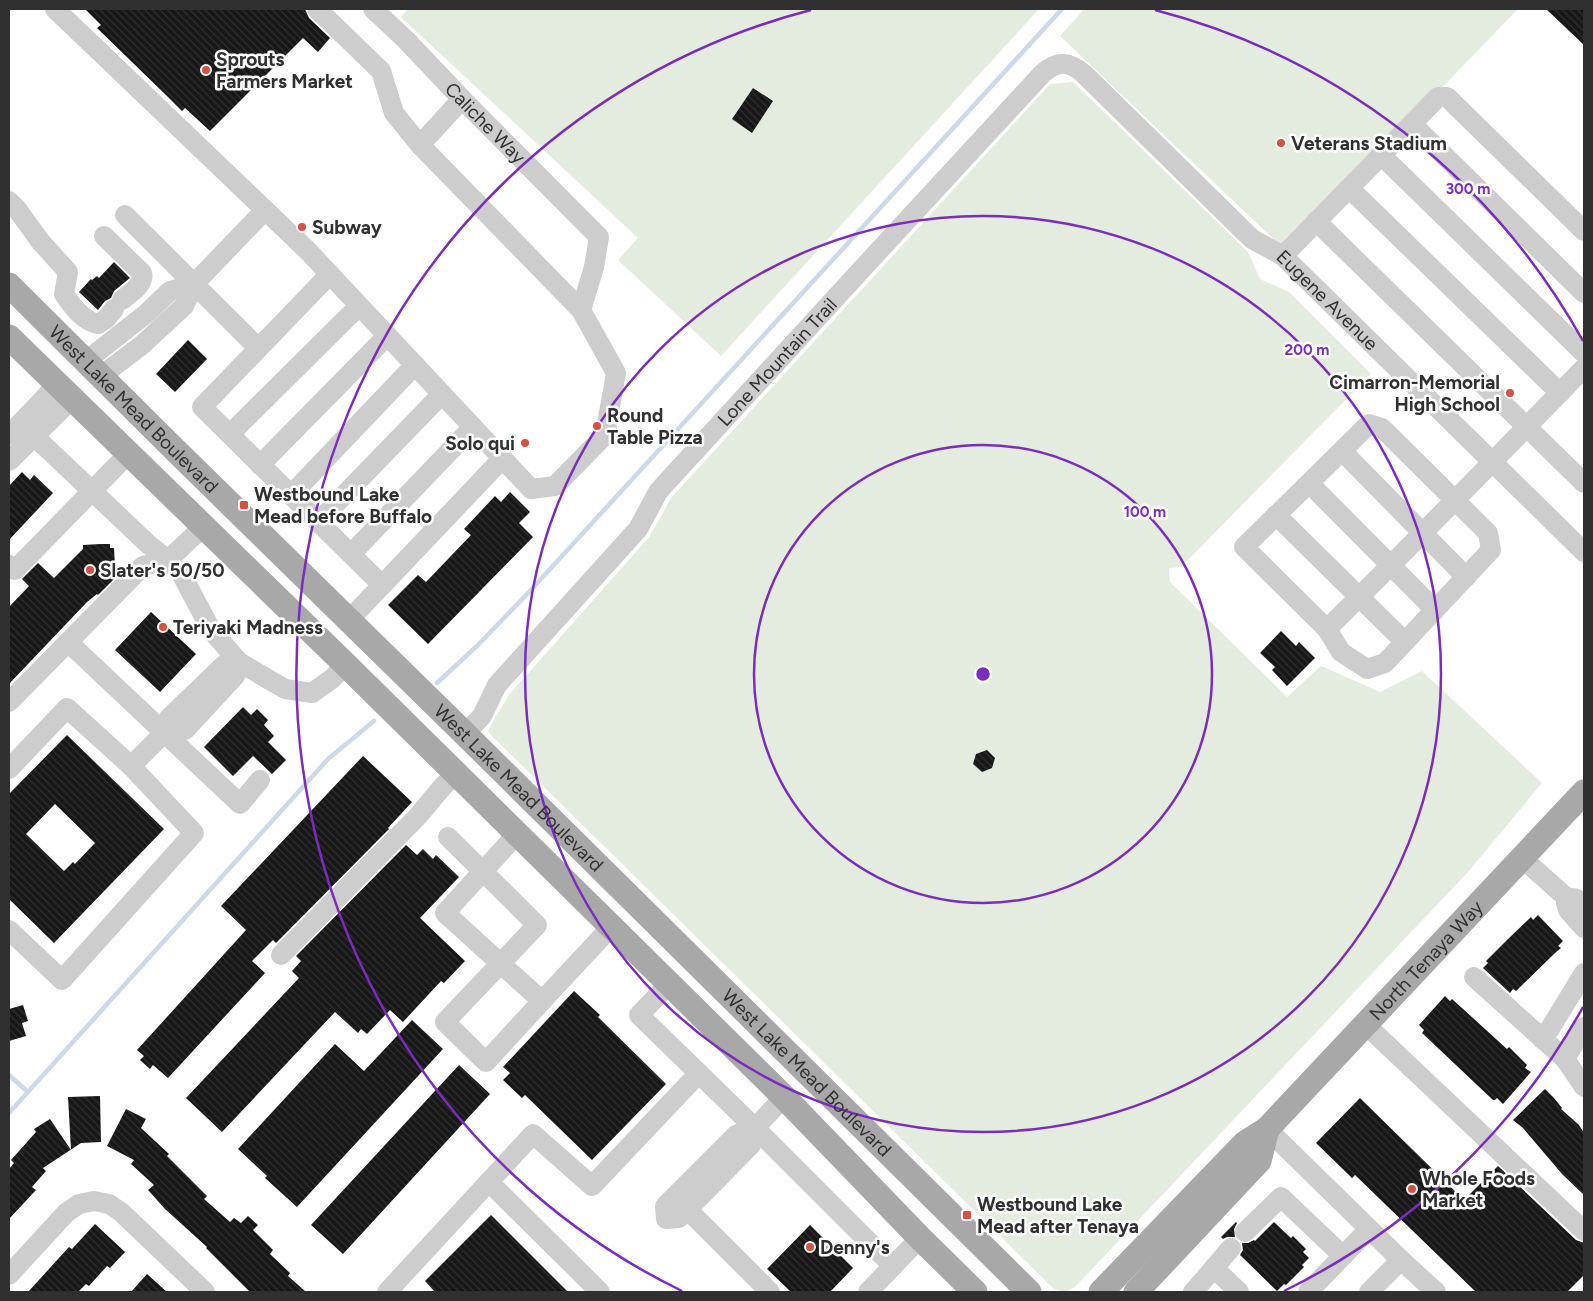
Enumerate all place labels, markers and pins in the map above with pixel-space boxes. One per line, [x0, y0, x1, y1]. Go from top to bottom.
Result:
place label: Sprouts Farmers Market [216, 48, 353, 93]
marker: Sprouts Farmers Market [200, 64, 212, 76]
place label: Veterans Stadium [1291, 132, 1447, 155]
marker: Veterans Stadium [1275, 137, 1287, 149]
place label: Subway [312, 216, 382, 239]
marker: Subway [296, 221, 308, 233]
place label: Cimarron-Memorial High School [1329, 371, 1500, 416]
marker: Cimarron-Memorial High School [1504, 387, 1516, 399]
place label: Round Table Pizza [607, 404, 703, 449]
marker: Round Table Pizza [591, 420, 603, 432]
place label: Solo qui [445, 432, 515, 455]
marker: Solo qui [519, 437, 531, 449]
place label: Westbound Lake Mead before Buffalo [254, 483, 432, 528]
marker: Westbound Lake Mead before Buffalo [238, 499, 250, 511]
place label: Slater's 50/50 [100, 559, 224, 582]
marker: Slater's 50/50 [84, 564, 96, 576]
place label: Teriyaki Madness [173, 616, 323, 639]
marker: Teriyaki Madness [157, 621, 169, 633]
centre of rings [974, 665, 992, 683]
place label: Whole Foods Market [1422, 1167, 1535, 1212]
marker: Whole Foods Market [1406, 1183, 1418, 1195]
place label: Westbound Lake Mead after Tenaya [977, 1193, 1139, 1238]
marker: Westbound Lake Mead after Tenaya [961, 1209, 973, 1221]
place label: Denny's [820, 1236, 890, 1259]
marker: Denny's [804, 1241, 816, 1253]

